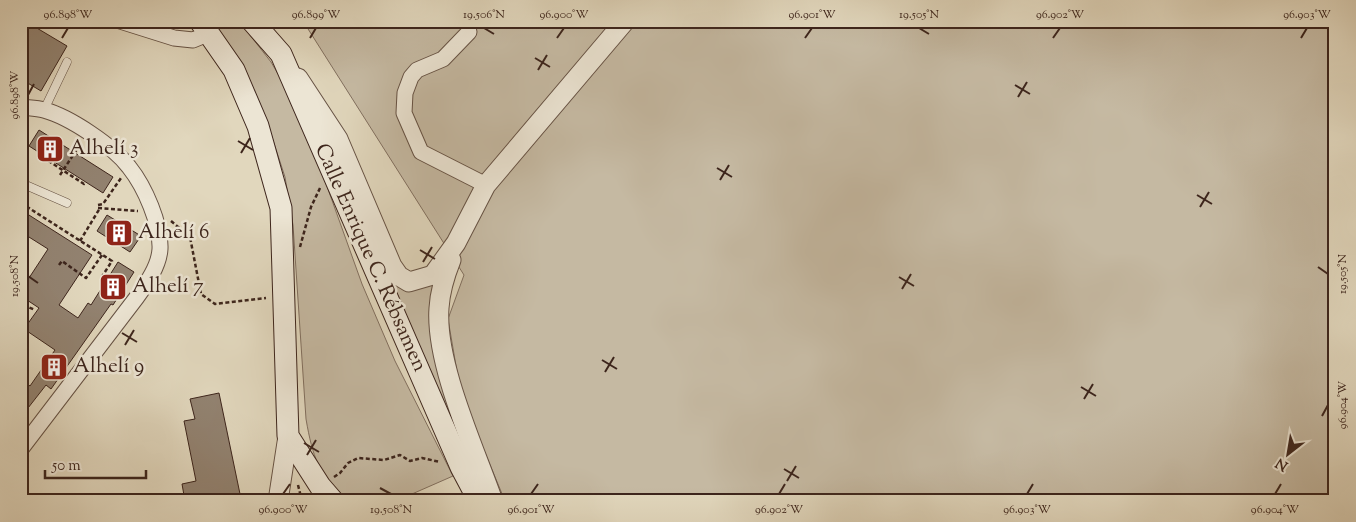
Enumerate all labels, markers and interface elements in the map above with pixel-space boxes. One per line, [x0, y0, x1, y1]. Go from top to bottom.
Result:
text: 96.898°W [44, 6, 93, 24]
text: 96.899°W [292, 6, 341, 24]
text: 19.506°N [463, 6, 505, 24]
text: 96.900°W [539, 6, 589, 24]
text: 96.901°W [789, 6, 836, 24]
text: 19.505°N [899, 6, 939, 24]
text: 96.902°W [1036, 6, 1085, 24]
text: 96.903°W [1283, 6, 1332, 24]
text: 96.898°W [6, 70, 24, 119]
building icon: Alhelí 3 [35, 134, 65, 164]
place label: Alhelí 3 [69, 134, 139, 164]
street label: Calle Enrique C. Rébsamen [306, 139, 434, 377]
building icon: Alhelí 6 [104, 218, 134, 248]
place label: Alhelí 6 [138, 218, 209, 248]
text: 19.505°N [1334, 254, 1352, 294]
text: 19.508°N [6, 255, 24, 297]
building icon: Alhelí 7 [98, 272, 128, 302]
place label: Alhelí 7 [132, 272, 204, 302]
building icon: Alhelí 9 [39, 352, 69, 382]
place label: Alhelí 9 [73, 352, 144, 382]
text: 96.904°W [1334, 380, 1352, 429]
north arrow [1264, 430, 1314, 480]
scale bar [45, 447, 146, 479]
text: N [1272, 452, 1292, 475]
text: 50 m [51, 456, 81, 477]
text: 96.900°W [258, 501, 308, 519]
text: 19.508°N [370, 501, 412, 519]
text: 96.901°W [508, 501, 555, 519]
text: 96.902°W [755, 501, 804, 519]
text: 96.903°W [1003, 501, 1052, 519]
text: 96.904°W [1251, 501, 1300, 519]

